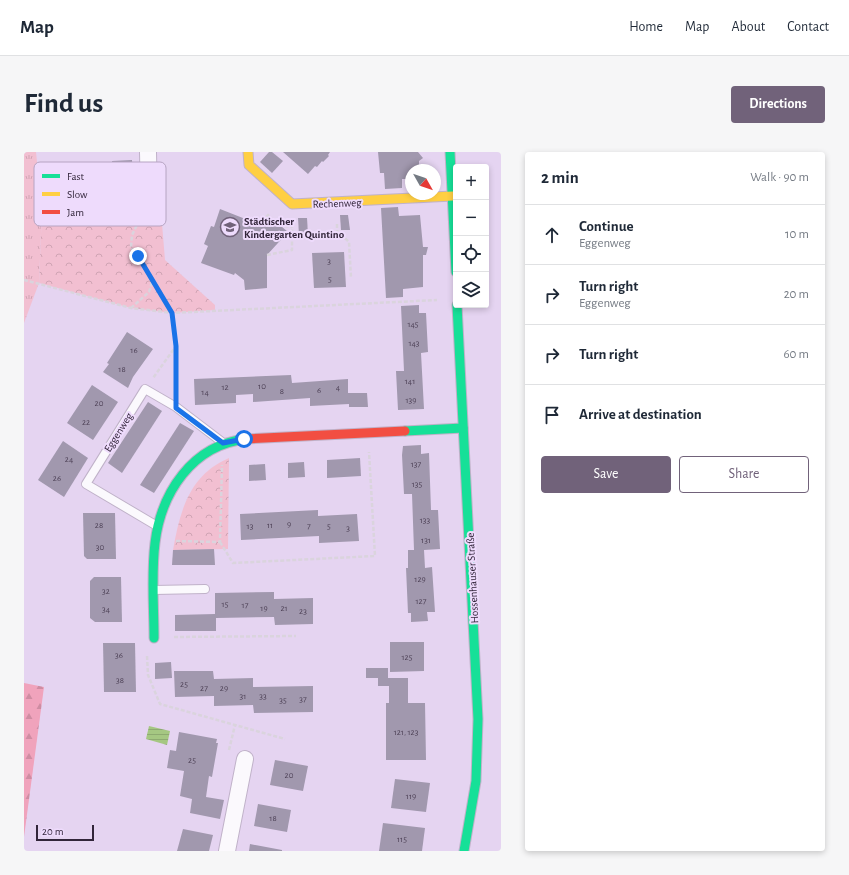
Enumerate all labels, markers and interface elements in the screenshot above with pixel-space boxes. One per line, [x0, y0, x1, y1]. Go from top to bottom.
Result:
text: Map [20, 18, 54, 37]
text: Home [629, 20, 663, 34]
text: Map [685, 20, 709, 34]
text: About [731, 20, 765, 34]
text: Contact [787, 20, 829, 34]
button: Directions [731, 86, 825, 123]
text: Find us [24, 90, 103, 118]
legend [34, 162, 166, 226]
north arrow [405, 164, 441, 200]
map controls [453, 164, 489, 308]
button: + [453, 164, 489, 200]
text: 2 min [541, 169, 579, 186]
text: Fast [67, 171, 85, 182]
text: Walk · 90 m [750, 171, 809, 184]
text: Slow [67, 189, 88, 200]
street label: Rechenweg [312, 197, 362, 210]
button: − [453, 200, 489, 236]
text: Jam [67, 207, 84, 218]
school or university icon: Städtischer Kindergarten Quintino [219, 216, 241, 238]
place label: Städtischer Kindergarten Quintino [244, 216, 345, 241]
text: Continue [579, 219, 634, 234]
icon: ahead [541, 224, 563, 246]
text: 10 m [785, 228, 809, 241]
button: locate [453, 236, 489, 272]
text: Eggenweg [579, 237, 631, 250]
route end [129, 247, 147, 265]
house number: 3 [327, 257, 331, 266]
button: layers [453, 272, 489, 308]
house number: 5 [328, 275, 332, 284]
text: Turn right [579, 279, 638, 294]
icon: right [541, 284, 563, 306]
text: 20 m [784, 288, 809, 301]
text: Eggenweg [579, 297, 631, 310]
house number: 145 [407, 320, 419, 329]
house number: 143 [408, 339, 420, 348]
icon: right [541, 344, 563, 366]
house number: 16 [130, 346, 138, 355]
text: Turn right [579, 347, 638, 362]
text: 60 m [783, 348, 809, 361]
house number: 18 [118, 365, 126, 374]
house number: 141 [405, 377, 415, 386]
house number: 10 [258, 382, 266, 391]
house number: 12 [221, 383, 229, 392]
house number: 4 [336, 383, 341, 392]
house number: 6 [317, 386, 321, 395]
house number: 8 [280, 387, 284, 396]
house number: 14 [201, 388, 209, 397]
house number: 139 [405, 396, 417, 405]
house number: 20 [95, 399, 104, 408]
icon: arrive [541, 404, 563, 426]
text: Arrive at destination [579, 407, 702, 422]
street label: Eggenweg [102, 410, 135, 454]
house number: 22 [82, 418, 90, 427]
route start [235, 430, 253, 448]
house number: 24 [65, 455, 74, 464]
button: Save [541, 456, 671, 493]
button: Share [679, 456, 809, 493]
house number: 137 [411, 460, 422, 469]
house number: 26 [53, 474, 61, 483]
house number: 135 [412, 480, 423, 489]
house number: 133 [420, 516, 431, 525]
house number: 9 [287, 520, 291, 529]
house number: 28 [95, 521, 103, 530]
house number: 11 [267, 521, 273, 530]
house number: 13 [247, 522, 254, 531]
house number: 7 [307, 522, 311, 531]
house number: 5 [327, 522, 331, 531]
house number: 3 [346, 524, 350, 533]
street label: Hossenhauser Straße [465, 532, 480, 624]
house number: 131 [421, 536, 431, 545]
house number: 30 [96, 543, 104, 552]
house number: 129 [414, 575, 426, 584]
house number: 32 [102, 587, 110, 596]
house number: 127 [416, 597, 427, 606]
house number: 15 [222, 600, 229, 609]
house number: 17 [242, 601, 249, 610]
house number: 19 [260, 604, 268, 613]
house number: 21 [280, 604, 288, 613]
house number: 34 [102, 605, 111, 614]
house number: 23 [299, 607, 307, 616]
house number: 36 [115, 651, 123, 660]
house number: 125 [402, 653, 413, 662]
house number: 38 [116, 676, 124, 685]
house number: 25 [180, 680, 188, 689]
house number: 27 [200, 684, 208, 693]
house number: 29 [220, 684, 228, 693]
house number: 31 [240, 692, 246, 701]
house number: 33 [259, 692, 267, 701]
house number: 37 [299, 695, 307, 704]
house number: 35 [279, 696, 287, 705]
house number: 121, 123 [394, 728, 419, 737]
house number: 25 [188, 756, 196, 765]
house number: 20 [285, 771, 294, 780]
house number: 119 [406, 792, 416, 801]
house number: 18 [269, 814, 277, 823]
scale bar [36, 823, 94, 842]
text: 20 m [42, 826, 63, 837]
house number: 115 [397, 835, 407, 844]

